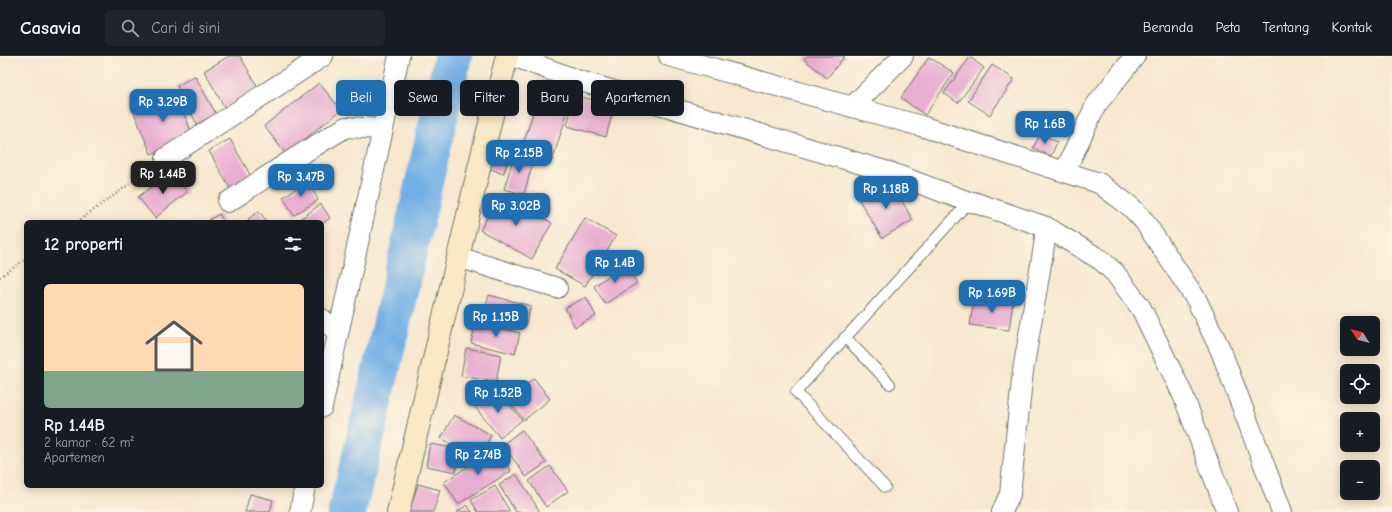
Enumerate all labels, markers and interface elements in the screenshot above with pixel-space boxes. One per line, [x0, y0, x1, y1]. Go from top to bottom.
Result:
search box [105, 10, 385, 46]
text: Casavia [20, 17, 81, 39]
icon: search [119, 17, 141, 39]
text: Cari di sini [151, 19, 220, 37]
text: Beranda [1143, 19, 1193, 36]
text: Peta [1215, 19, 1240, 36]
text: Tentang [1262, 19, 1309, 36]
text: Kontak [1331, 19, 1372, 36]
chip: Beli [336, 80, 386, 116]
chip: Sewa [394, 80, 452, 116]
chip: Filter [460, 80, 519, 116]
chip: Baru [527, 80, 583, 116]
chip: Apartemen [591, 80, 684, 116]
pin: Rp 3.29B [122, 89, 204, 123]
text: Rp 3.29B [139, 94, 187, 109]
pin: Rp 1.6B [1008, 111, 1082, 145]
text: Rp 1.6B [1024, 116, 1066, 131]
pin: Rp 2.15B [478, 140, 560, 174]
text: Rp 2.15B [495, 145, 543, 160]
pin: Rp 1.44B [122, 161, 204, 195]
pin: Rp 3.47B [260, 164, 342, 198]
text: Rp 1.44B [140, 166, 186, 181]
text: Rp 3.47B [277, 169, 325, 184]
pin: Rp 1.18B [845, 176, 927, 210]
text: Rp 1.18B [863, 181, 909, 196]
pin: Rp 3.02B [475, 193, 557, 227]
text: Rp 3.02B [491, 198, 541, 213]
icon: filters [282, 233, 304, 255]
text: 12 properti [44, 235, 123, 254]
pin: Rp 1.4B [578, 250, 652, 284]
text: Rp 1.4B [595, 255, 635, 270]
pin: Rp 1.69B [951, 280, 1033, 314]
text: Rp 1.69B [968, 285, 1016, 300]
pin: Rp 1.15B [455, 304, 537, 338]
text: Rp 1.15B [473, 309, 519, 324]
icon: home [138, 310, 210, 382]
north arrow [1340, 316, 1380, 356]
map controls [1340, 316, 1380, 500]
button: locate [1340, 364, 1380, 404]
pin: Rp 1.52B [457, 380, 539, 414]
text: Rp 1.52B [474, 385, 522, 400]
button: + [1340, 412, 1380, 452]
text: Rp 1.44B [44, 416, 105, 435]
text: 2 kamar · 62 m² [44, 435, 134, 450]
pin: Rp 2.74B [437, 442, 519, 476]
text: Rp 2.74B [455, 447, 501, 462]
text: Apartemen [44, 450, 105, 465]
button: − [1340, 460, 1380, 500]

